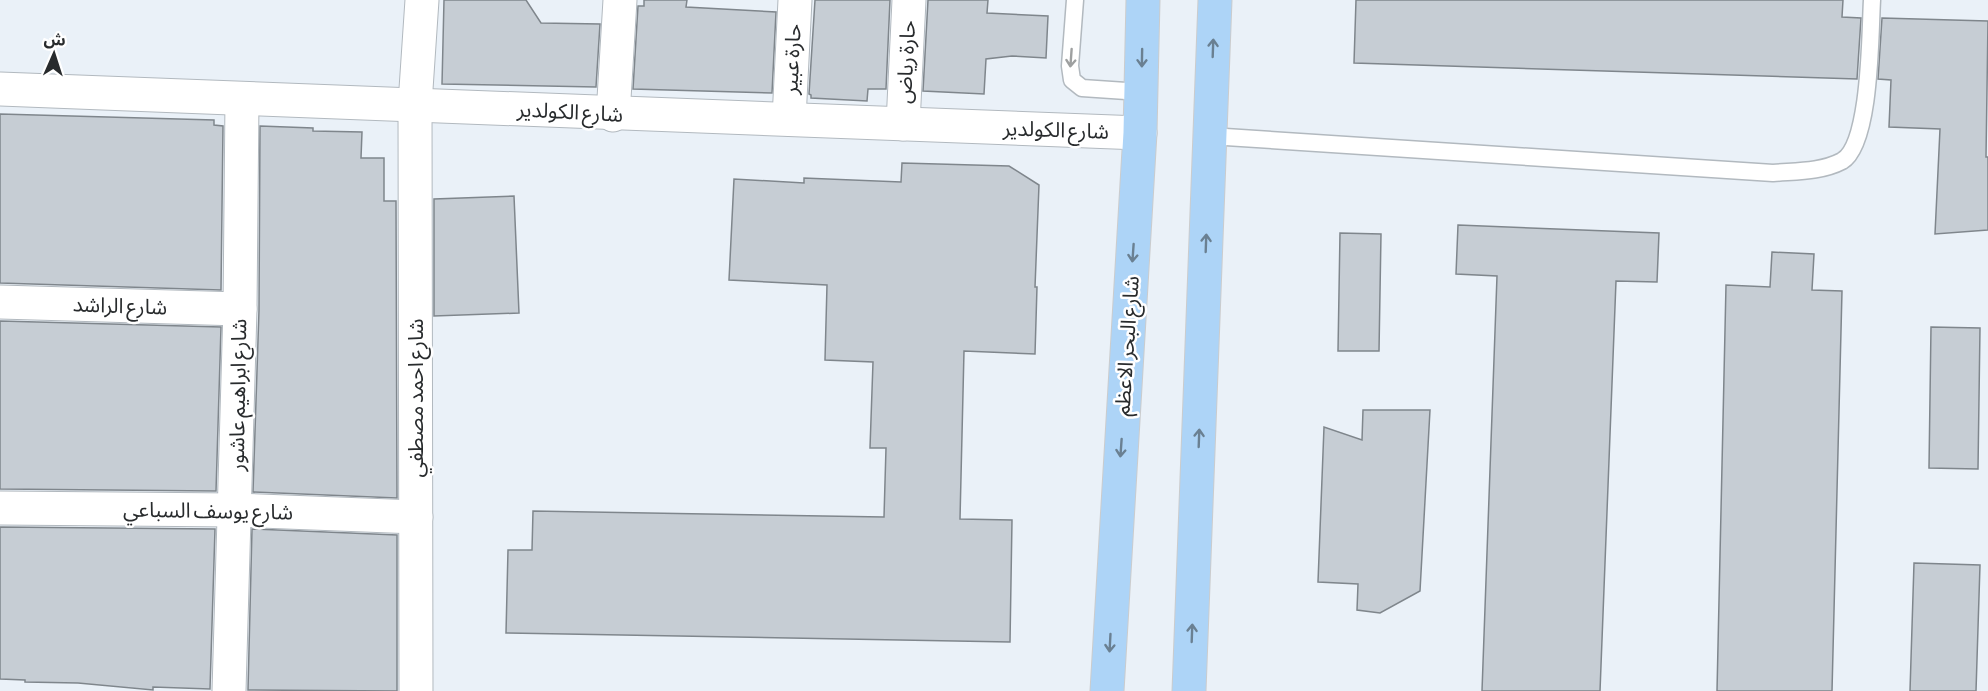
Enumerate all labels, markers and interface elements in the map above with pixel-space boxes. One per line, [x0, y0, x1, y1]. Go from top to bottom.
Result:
street label: حارة رياض [891, 20, 920, 104]
street label: حارة عبير [777, 23, 806, 96]
north arrow [24, 24, 84, 84]
text: ش [43, 29, 66, 50]
one-way arrow [1208, 38, 1219, 58]
one-way arrow [1065, 48, 1076, 68]
one-way arrow [1136, 48, 1147, 68]
street label: شارع الكولدير [515, 96, 624, 130]
street label: شارع الكولدير [1001, 115, 1109, 147]
one-way arrow [1201, 233, 1212, 253]
one-way arrow [1127, 243, 1138, 263]
street label: شارع البحر الاعظم [1109, 275, 1147, 417]
street label: شارع الراشد [72, 291, 168, 323]
street label: شارع ابراهيم عاشور [224, 318, 254, 473]
street label: شارع احمد مصطفي [403, 318, 432, 478]
one-way arrow [1193, 428, 1205, 448]
one-way arrow [1115, 437, 1126, 457]
street label: شارع يوسف السباعي [123, 497, 293, 528]
one-way arrow [1186, 623, 1197, 643]
one-way arrow [1104, 632, 1115, 652]

